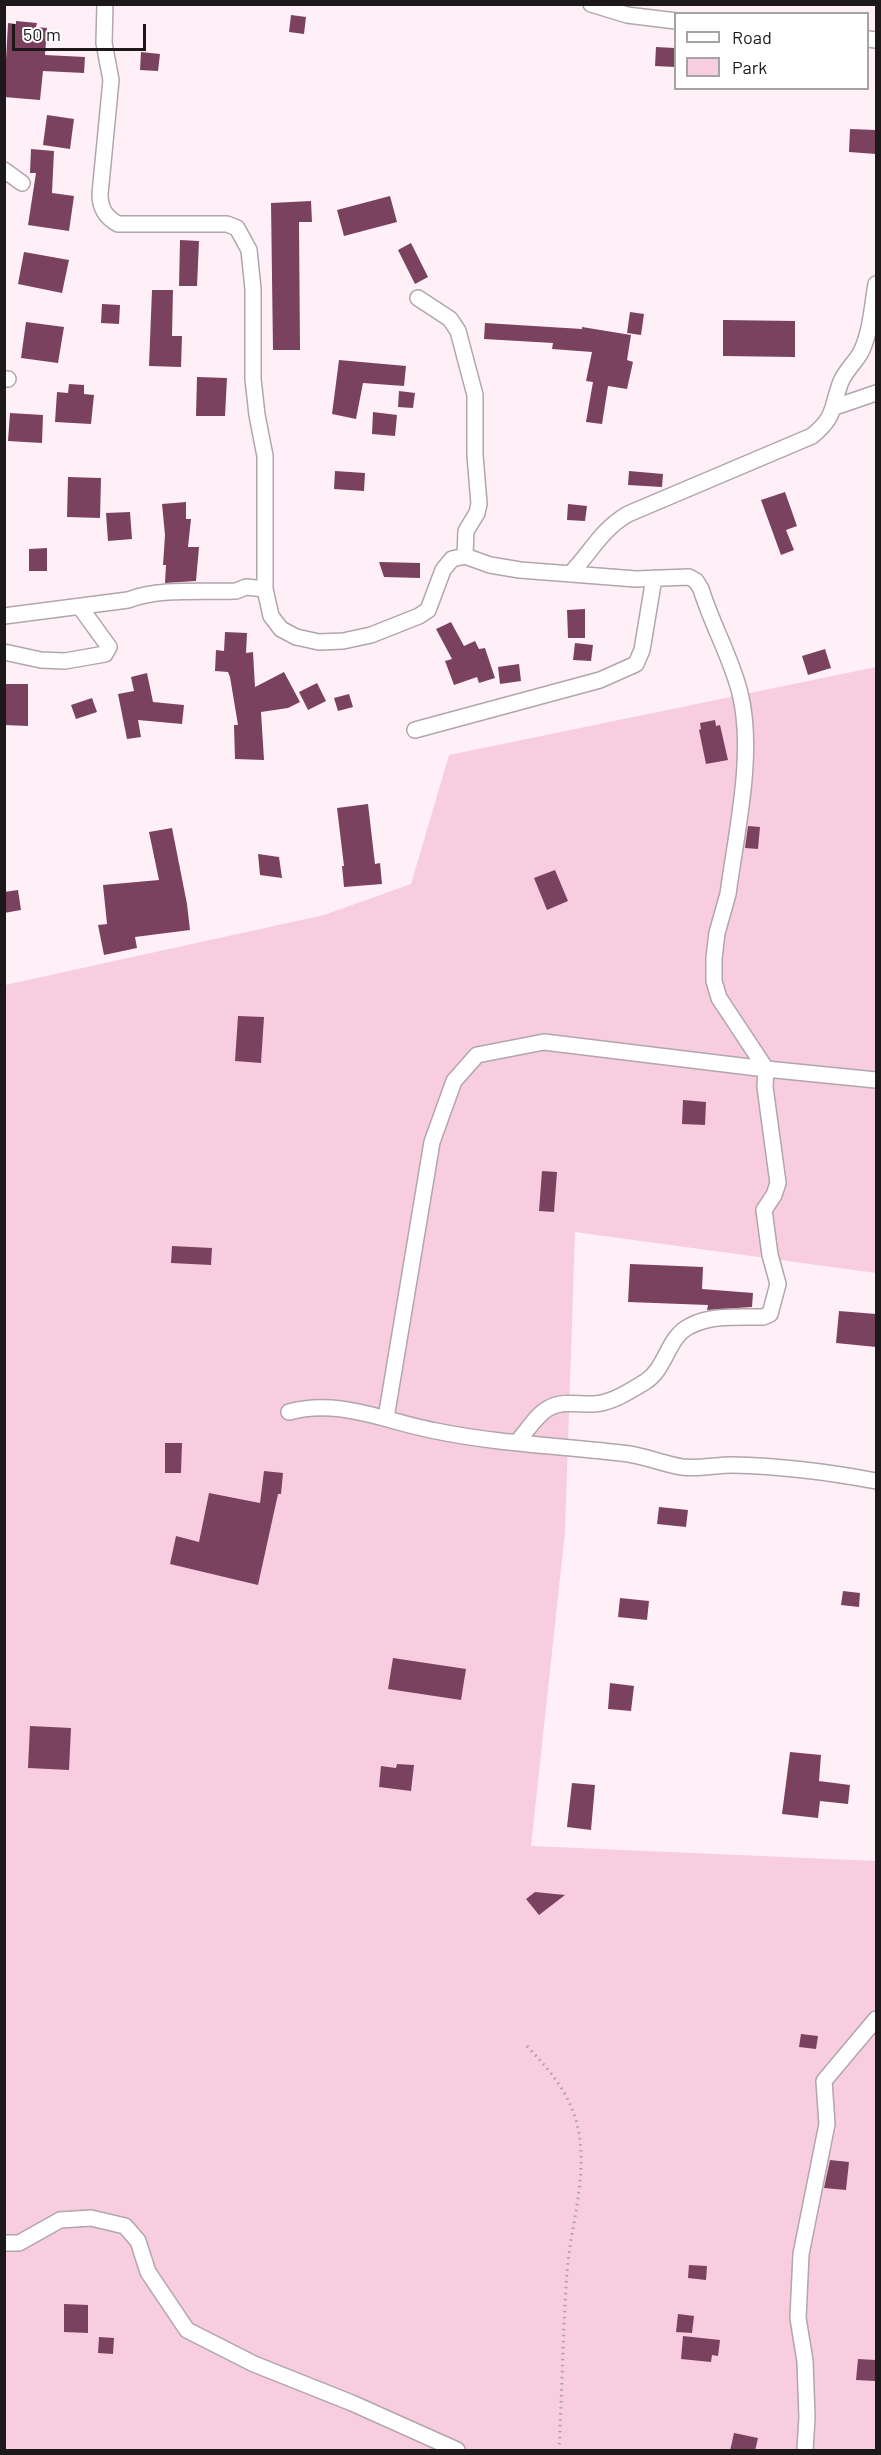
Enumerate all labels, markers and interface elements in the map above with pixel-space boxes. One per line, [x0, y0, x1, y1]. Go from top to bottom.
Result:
scale bar [15, 12, 148, 50]
legend [674, 12, 869, 90]
text: 50 m [23, 23, 61, 45]
text: Road [732, 26, 772, 48]
text: Park [732, 56, 767, 78]

